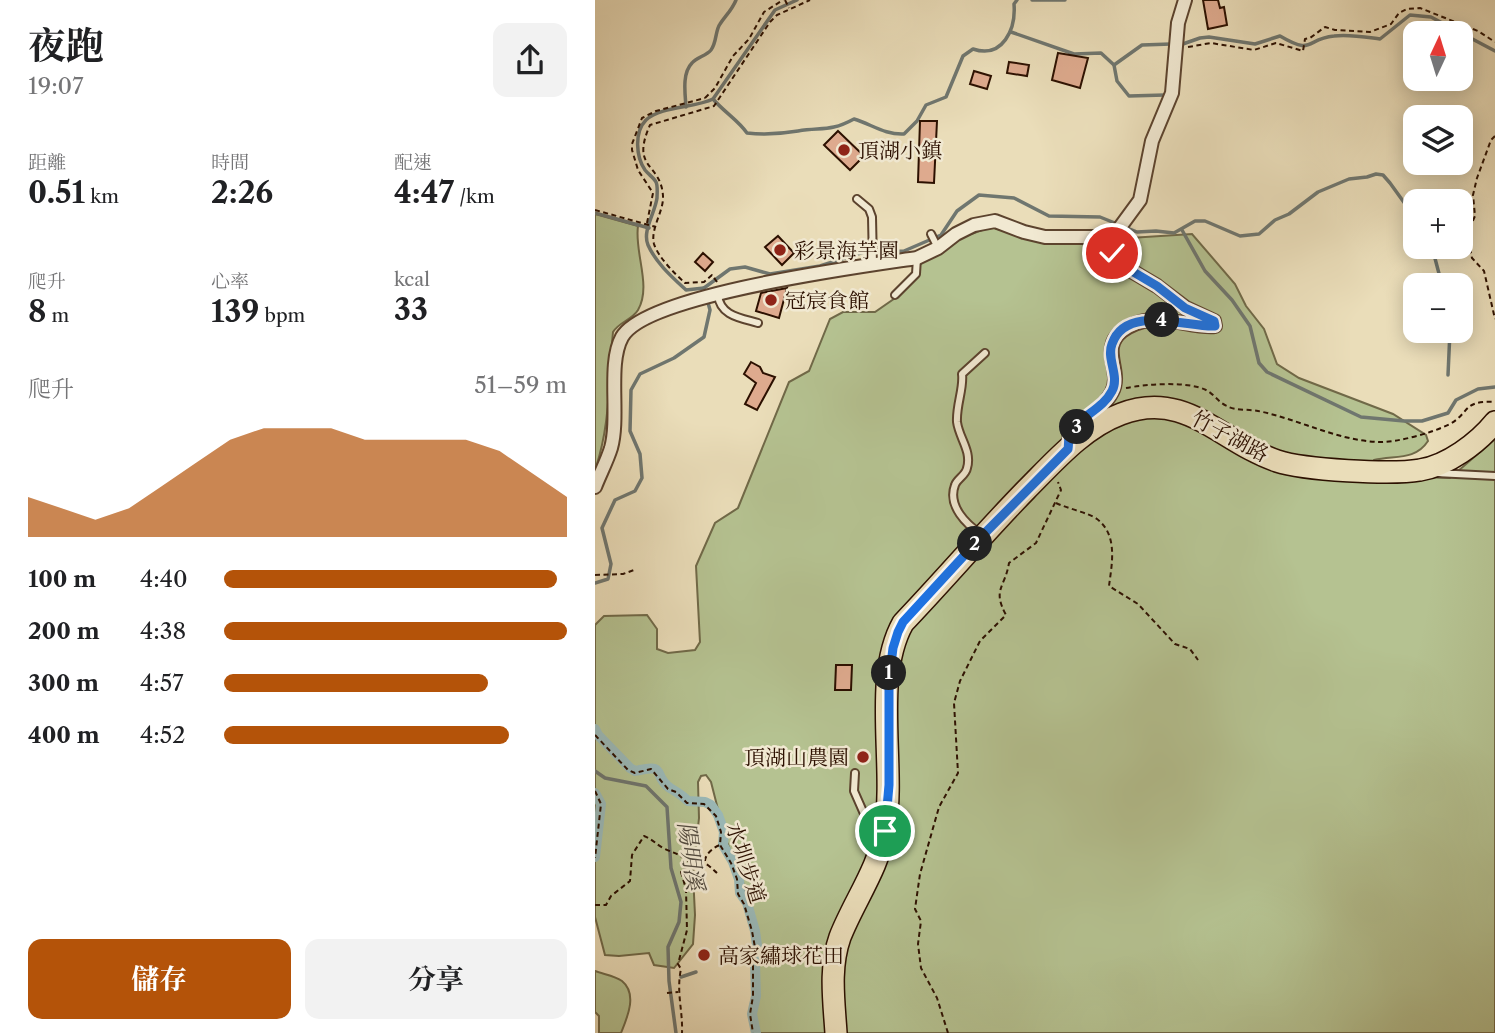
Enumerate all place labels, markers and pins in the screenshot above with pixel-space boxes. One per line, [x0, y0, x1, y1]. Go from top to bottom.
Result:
place label: 頂湖小鎮 [858, 138, 942, 163]
marker: 頂湖小鎮 [836, 142, 852, 158]
pin [1082, 223, 1142, 283]
place label: 彩景海芋園 [794, 238, 899, 263]
marker: 彩景海芋園 [772, 242, 788, 258]
place label: 冠宸食館 [785, 288, 869, 313]
marker: 冠宸食館 [763, 292, 779, 308]
pin: 4 [1145, 302, 1179, 338]
pin: 3 [1059, 410, 1095, 444]
pin: 2 [957, 526, 993, 562]
pin: 1 [871, 656, 907, 690]
place label: 頂湖山農園 [744, 745, 849, 770]
marker: 頂湖山農園 [855, 749, 871, 765]
pin [855, 801, 915, 861]
place label: 高家繡球花田 [718, 943, 844, 968]
marker: 高家繡球花田 [696, 947, 712, 963]

